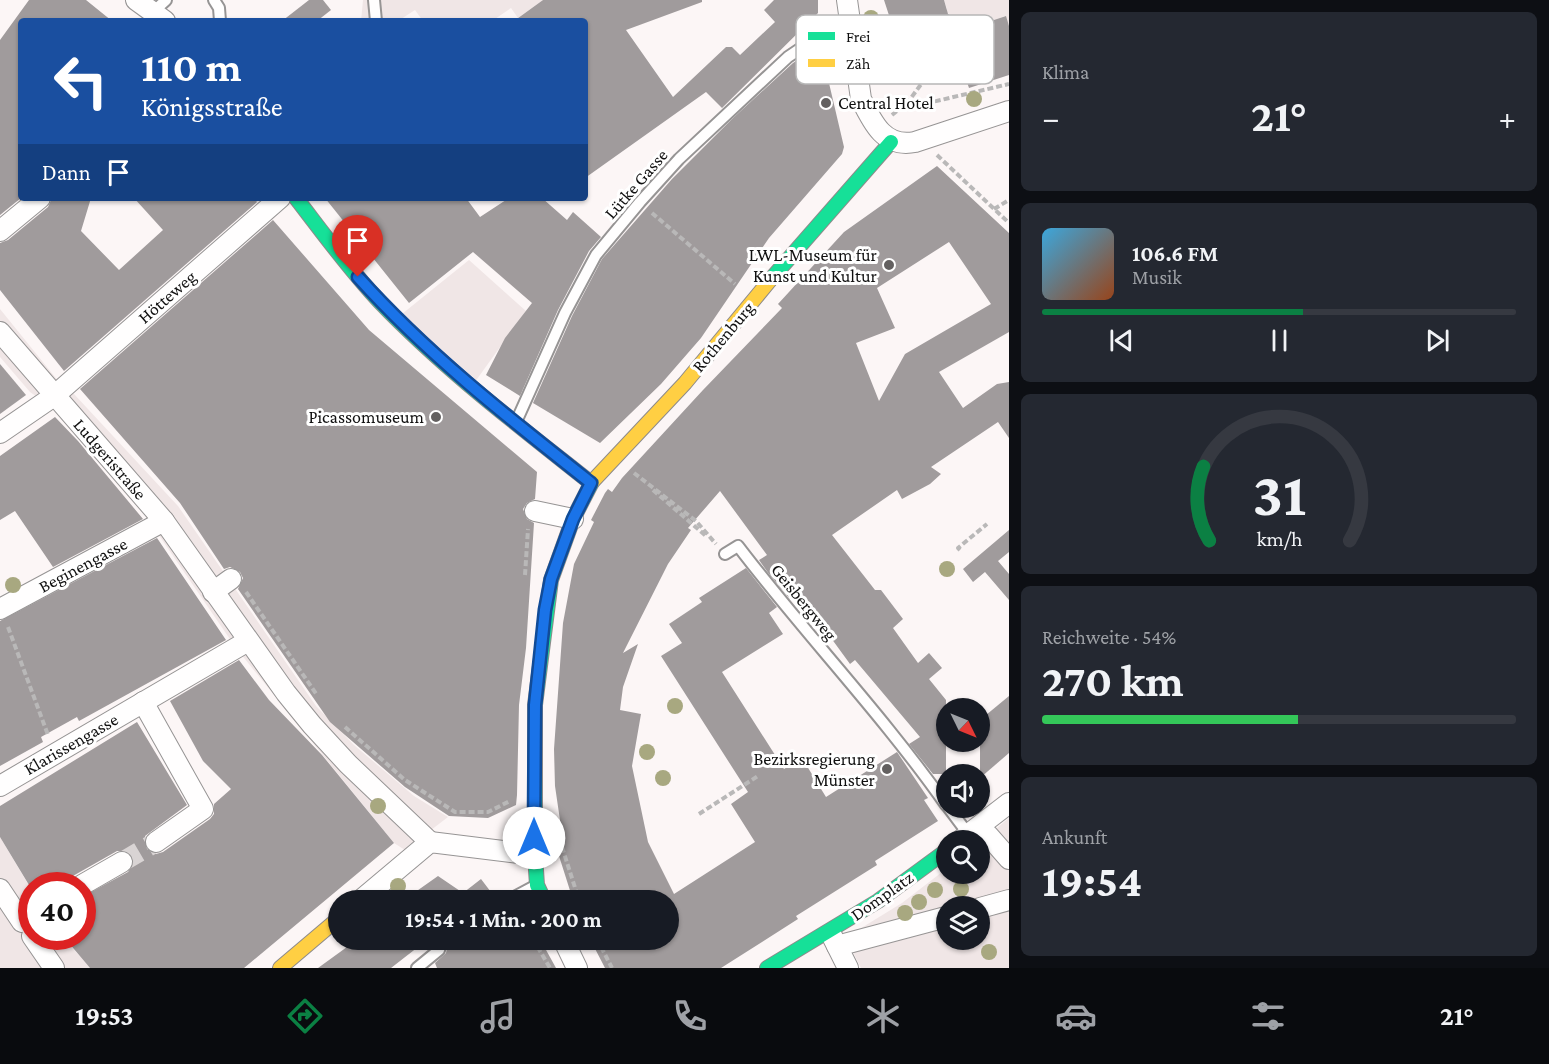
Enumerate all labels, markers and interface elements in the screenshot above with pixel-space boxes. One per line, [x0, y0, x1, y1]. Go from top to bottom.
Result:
legend [796, 15, 994, 84]
text: Frei [846, 28, 870, 45]
icon: left [42, 42, 120, 120]
text: 110 m [141, 43, 242, 90]
text: Zäh [846, 55, 871, 72]
text: Klima [1042, 61, 1089, 83]
text: 21° [1251, 91, 1307, 141]
text: Königsstraße [141, 92, 283, 122]
place label: Central Hotel [838, 93, 934, 113]
marker: Central Hotel [819, 96, 833, 110]
text: − [1042, 99, 1059, 136]
text: + [1499, 99, 1516, 136]
street label: Lütke Gasse [600, 145, 672, 223]
icon: arrive [102, 156, 135, 189]
text: Dann [42, 160, 90, 185]
pin [332, 215, 383, 277]
icon: arrive [341, 224, 374, 257]
text: 106.6 FM [1132, 241, 1218, 266]
place label: LWL-Museum für Kunst und Kultur [749, 245, 878, 286]
marker: LWL-Museum für Kunst und Kultur [882, 258, 896, 272]
street label: Hötteweg [134, 266, 200, 328]
text: Musik [1132, 266, 1182, 288]
street label: Rothenburg [688, 298, 758, 376]
icon: previous [1105, 324, 1138, 357]
icon: pause [1263, 324, 1296, 357]
icon: next [1421, 324, 1454, 357]
place label: Picassomuseum [308, 407, 425, 427]
marker: Picassomuseum [429, 410, 443, 424]
street label: Ludgeristraße [69, 414, 151, 504]
text: 31 [1252, 459, 1306, 528]
text: km/h [1256, 527, 1303, 551]
street label: Beginengasse [35, 533, 131, 597]
street label: Geisbergweg [767, 560, 841, 645]
text: Reichweite · 54% [1042, 626, 1176, 648]
text: 270 km [1042, 656, 1184, 706]
north arrow [936, 698, 990, 752]
map controls [936, 698, 990, 950]
street label: Klarissengasse [20, 709, 122, 779]
place label: Bezirksregierung Münster [754, 749, 876, 790]
marker: Bezirksregierung Münster [880, 762, 894, 776]
button: sound [936, 764, 990, 818]
position arrow [502, 806, 566, 870]
text: Ankunft [1042, 826, 1107, 848]
button: search [936, 830, 990, 884]
text: 19:54 [1042, 856, 1142, 906]
street label: Domplatz [847, 867, 917, 925]
speed limit sign: 40 [18, 872, 96, 950]
button: layers [936, 896, 990, 950]
text: 19:54 · 1 Min. · 200 m [405, 907, 602, 932]
icon: directions [284, 995, 326, 1037]
icon: music [477, 995, 519, 1037]
icon: phone [669, 995, 711, 1037]
icon: climate [862, 995, 904, 1037]
icon: car [1055, 995, 1097, 1037]
icon: filters [1247, 995, 1289, 1037]
text: 19:53 [75, 1001, 133, 1031]
text: 21° [1440, 1001, 1474, 1031]

